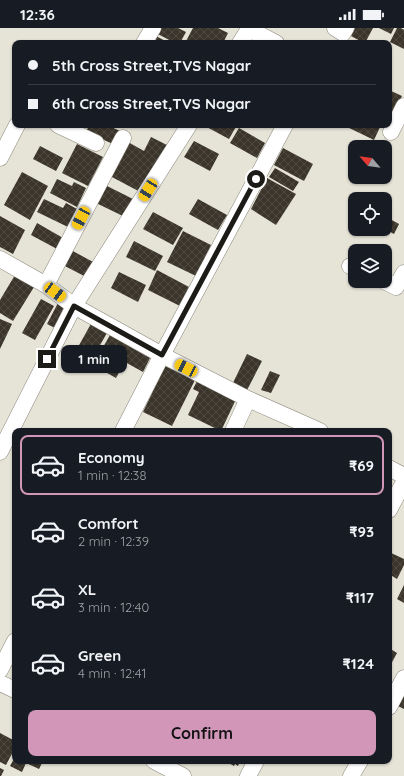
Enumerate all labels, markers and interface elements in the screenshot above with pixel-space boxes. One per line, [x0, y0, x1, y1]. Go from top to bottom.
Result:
text: 12:36 [20, 5, 55, 24]
text: 5th Cross Street,TVS Nagar [52, 56, 251, 75]
text: 6th Cross Street,TVS Nagar [52, 94, 251, 113]
north arrow [348, 140, 392, 184]
map controls [348, 140, 392, 288]
route start [247, 170, 265, 188]
car [137, 177, 159, 203]
button: locate [348, 192, 392, 236]
car [70, 205, 92, 231]
button: layers [348, 244, 392, 288]
car [42, 280, 68, 304]
callout: 1 min [61, 345, 127, 373]
route end [38, 350, 56, 368]
text: 1 min [78, 351, 110, 367]
car [173, 357, 199, 379]
icon: car [30, 447, 66, 483]
text: Economy [78, 448, 145, 467]
text: ₹69 [349, 456, 374, 475]
text: 1 min · 12:38 [78, 467, 146, 483]
icon: car [30, 513, 66, 549]
text: Comfort [78, 514, 139, 533]
text: ₹93 [349, 522, 374, 541]
text: 2 min · 12:39 [78, 533, 149, 549]
icon: car [30, 579, 66, 615]
text: XL [78, 580, 96, 599]
text: ₹117 [346, 588, 374, 607]
text: 3 min · 12:40 [78, 599, 149, 615]
icon: car [30, 645, 66, 681]
text: Green [78, 646, 121, 665]
text: ₹124 [343, 654, 374, 673]
text: 4 min · 12:41 [78, 665, 146, 681]
button: Confirm [28, 710, 376, 756]

